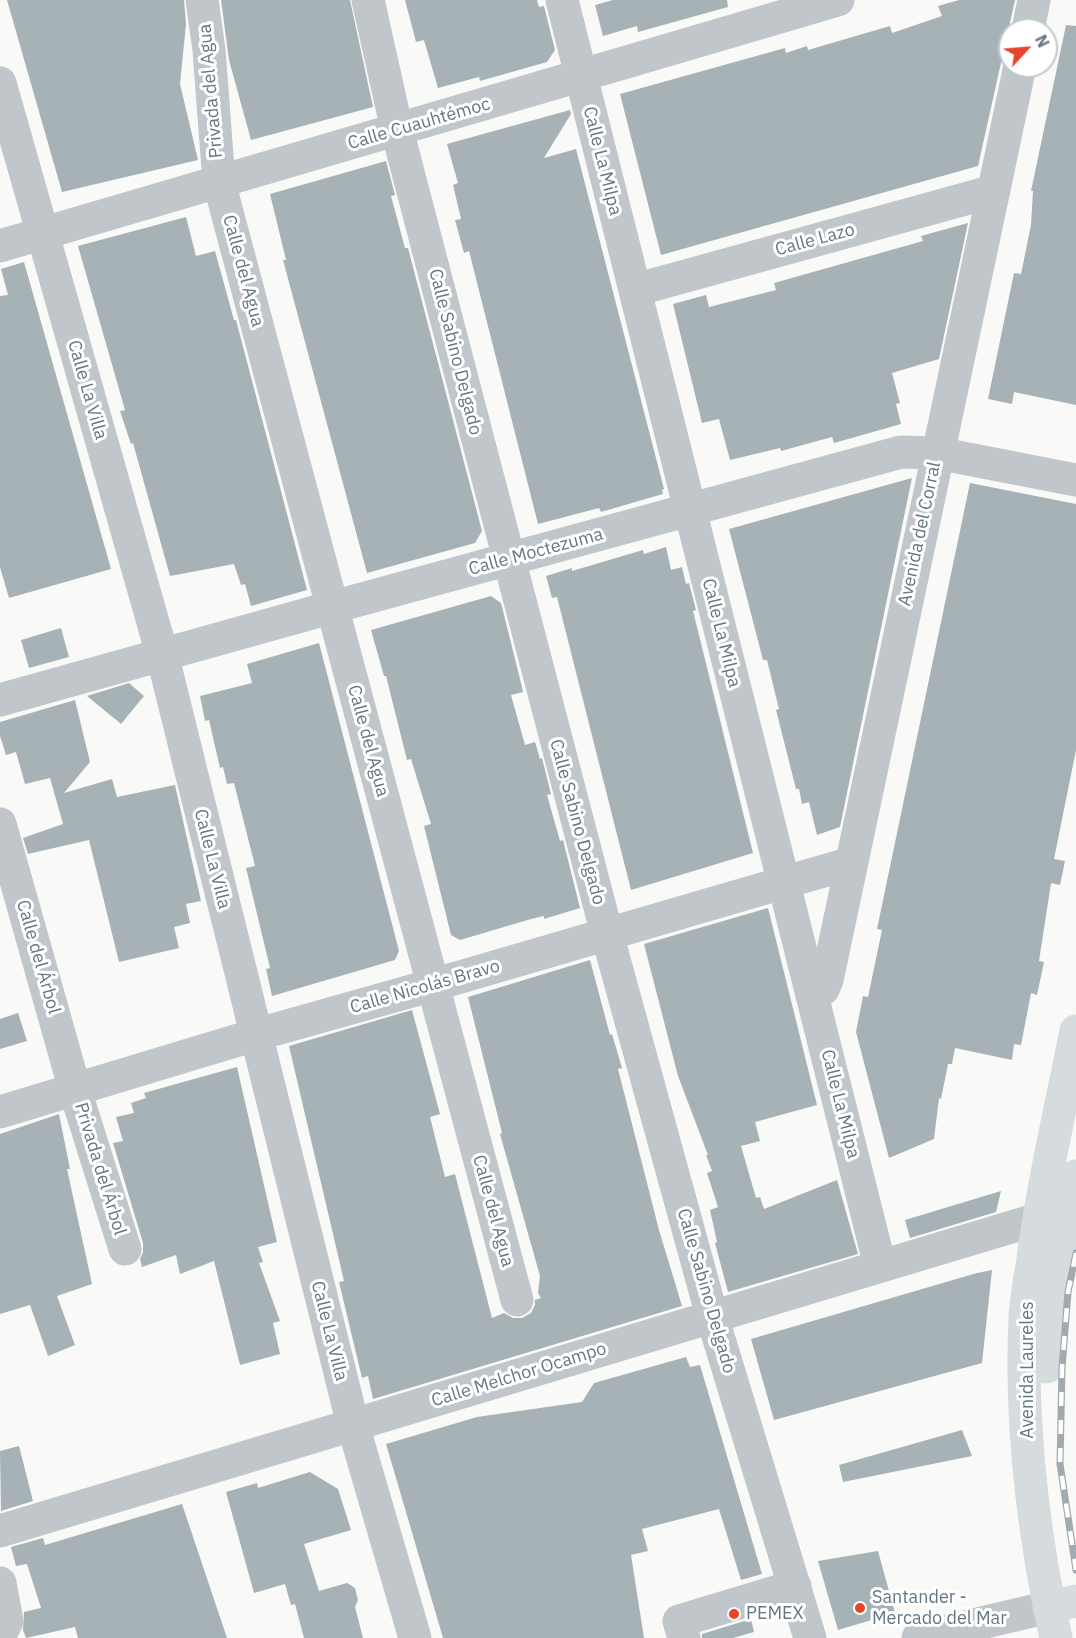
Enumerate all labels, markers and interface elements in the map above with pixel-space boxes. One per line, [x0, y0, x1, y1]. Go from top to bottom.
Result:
north arrow [998, 18, 1058, 78]
street label: Privada del Agua [194, 23, 228, 159]
text: N [1031, 31, 1054, 51]
street label: Calle Cuauhtémoc [345, 93, 493, 155]
street label: Calle La Milpa [578, 104, 626, 218]
street label: Calle del Agua [218, 213, 268, 329]
street label: Calle Lazo [773, 219, 857, 261]
street label: Calle Sabino Delgado [424, 267, 486, 437]
street label: Calle La Villa [63, 338, 111, 442]
street label: Avenida del Corral [894, 460, 946, 608]
street label: Calle Moctezuma [466, 524, 606, 580]
street label: Calle La Milpa [697, 576, 745, 690]
street label: Calle del Agua [343, 683, 393, 799]
street label: Calle Sabino Delgado [544, 737, 610, 907]
street label: Calle La Villa [189, 807, 235, 911]
street label: Calle del Árbol [11, 897, 65, 1017]
street label: Calle Nicolás Bravo [348, 955, 502, 1019]
street label: Calle La Milpa [816, 1047, 864, 1161]
street label: Privada del Árbol [70, 1100, 130, 1238]
street label: Calle del Agua [468, 1153, 518, 1269]
street label: Calle Sabino Delgado [672, 1206, 740, 1376]
street label: Calle La Villa [306, 1279, 352, 1383]
street label: Avenida Laureles [1017, 1301, 1039, 1439]
street label: Calle Melchor Ocampo [429, 1338, 609, 1412]
place label: Santander - Mercado del Mar [872, 1587, 1007, 1630]
marker: Santander - Mercado del Mar [853, 1601, 867, 1615]
place label: PEMEX [746, 1603, 804, 1625]
marker: PEMEX [727, 1607, 741, 1621]

